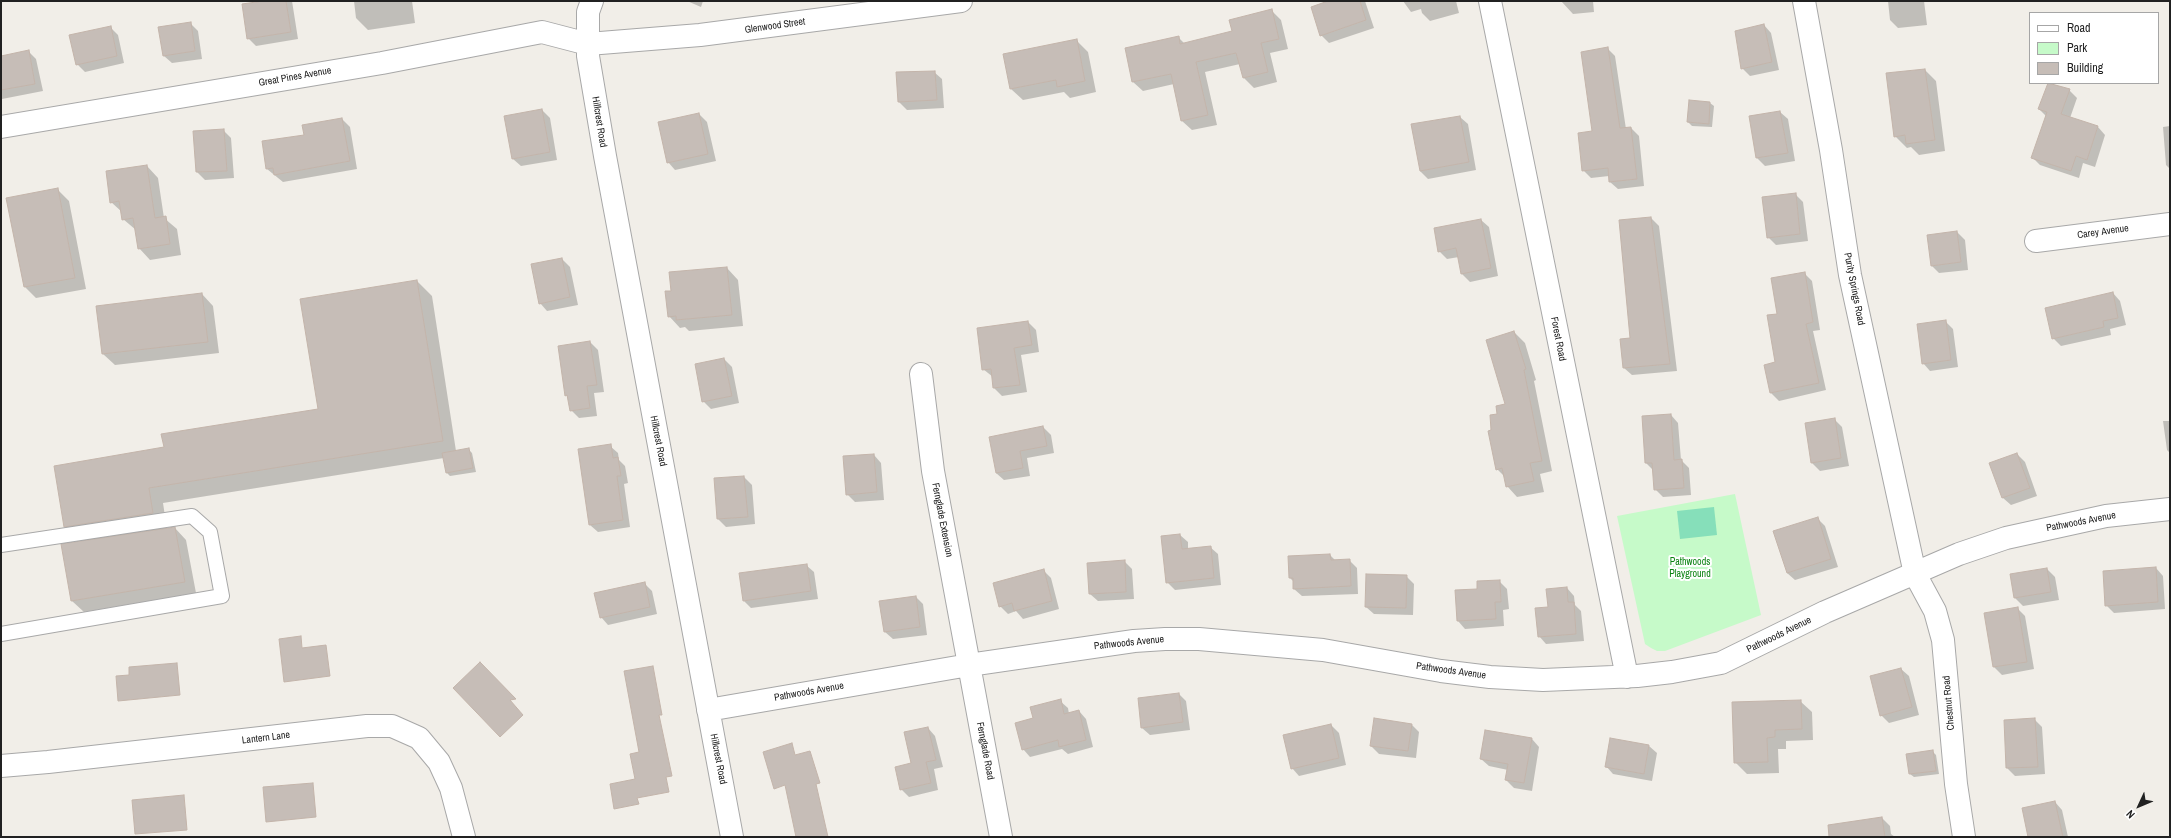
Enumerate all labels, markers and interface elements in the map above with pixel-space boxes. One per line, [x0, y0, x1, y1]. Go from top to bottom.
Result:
legend [2029, 12, 2159, 84]
street label: Glenwood Street [744, 16, 806, 36]
text: Road [2067, 20, 2091, 36]
text: Park [2067, 40, 2087, 56]
text: Building [2067, 60, 2103, 76]
street label: Great Pines Avenue [258, 65, 332, 89]
street label: Hillcrest Road [589, 96, 609, 148]
street label: Carey Avenue [2077, 222, 2129, 242]
street label: Purity Springs Road [1841, 252, 1867, 326]
street label: Forest Road [1548, 316, 1568, 362]
street label: Hillcrest Road [647, 415, 669, 467]
street label: Fernglade Extension [929, 482, 955, 558]
street label: Pathwoods Avenue [2045, 509, 2117, 535]
park label: Pathwoods Playground [1669, 556, 1711, 580]
street label: Pathwoods Avenue [1745, 614, 1813, 656]
street label: Pathwoods Avenue [1093, 633, 1165, 653]
street label: Pathwoods Avenue [1415, 660, 1487, 682]
street label: Chestnut Road [1941, 675, 1957, 731]
street label: Pathwoods Avenue [773, 680, 845, 704]
street label: Fernglade Road [974, 721, 996, 781]
street label: Lantern Lane [241, 729, 291, 747]
street label: Hillcrest Road [707, 733, 729, 785]
north arrow [2119, 786, 2159, 826]
text: N [2123, 807, 2138, 822]

